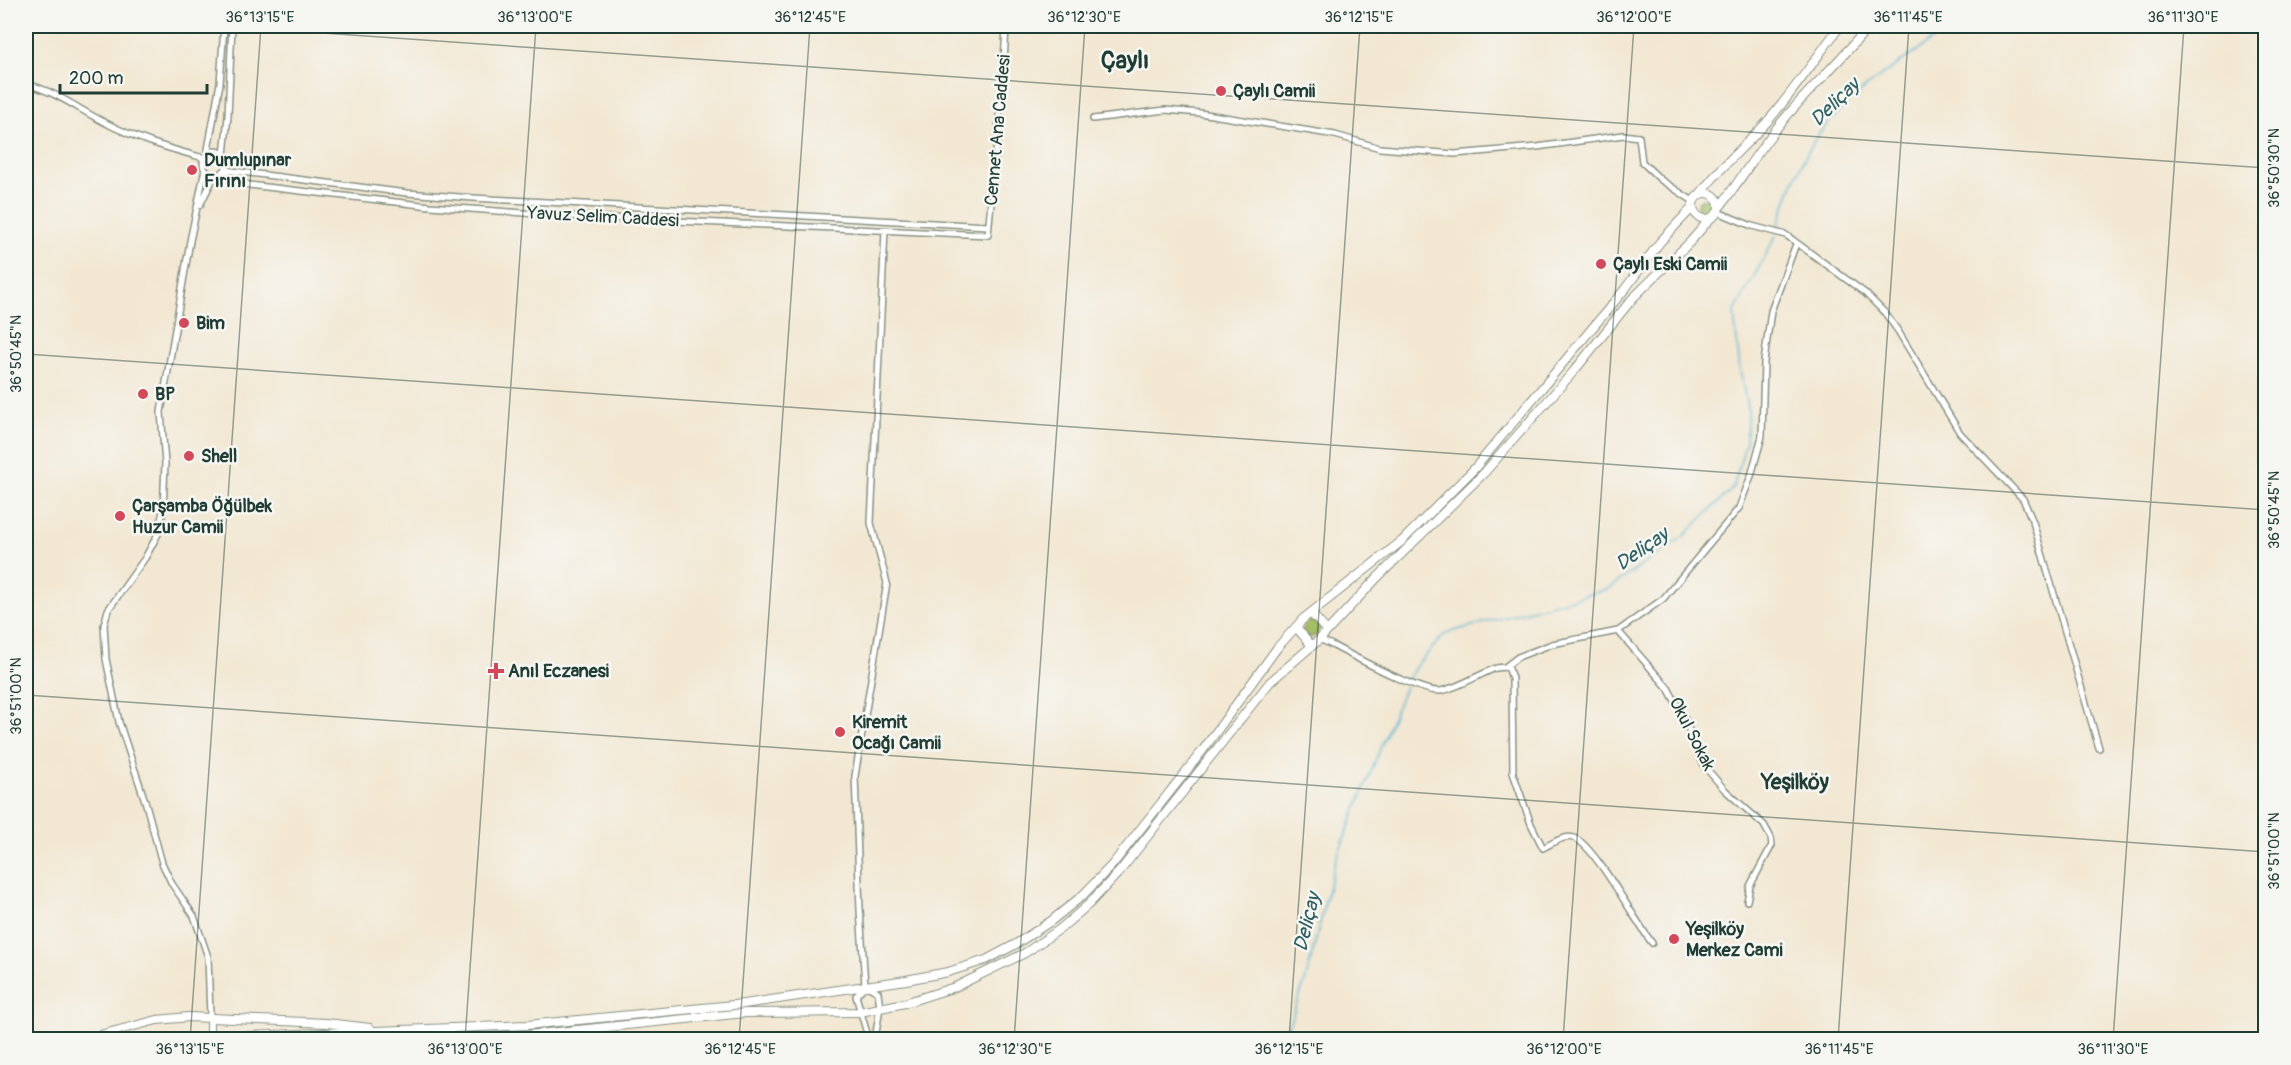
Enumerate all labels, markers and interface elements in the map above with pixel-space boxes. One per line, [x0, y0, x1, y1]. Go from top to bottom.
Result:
text: 36°13'15"E [226, 8, 295, 27]
text: 36°13'00"E [497, 8, 573, 27]
text: 36°12'45"E [774, 8, 846, 27]
text: 36°12'30"E [1047, 8, 1121, 27]
text: 36°12'15"E [1325, 8, 1394, 27]
text: 36°12'00"E [1596, 8, 1672, 27]
text: 36°11'45"E [1873, 8, 1943, 27]
text: 36°11'30"E [2148, 8, 2219, 27]
district label: Çaylı [1101, 46, 1149, 75]
street label: Cennet Ana Caddesi [980, 53, 1016, 207]
scale bar [60, 57, 207, 95]
text: 200 m [69, 67, 124, 90]
water label: Deliçay [1805, 71, 1867, 131]
place label: Çaylı Camii [1233, 80, 1315, 103]
marker: Çaylı Camii [1214, 84, 1228, 98]
text: 36°50'30"N [2265, 128, 2284, 208]
place label: Dumlupınar Fırını [204, 149, 292, 193]
marker: Dumlupınar Fırını [185, 163, 199, 177]
street label: Yavuz Selim Caddesi [525, 201, 680, 232]
place label: Çaylı Eski Camii [1613, 253, 1727, 276]
marker: Çaylı Eski Camii [1594, 257, 1608, 271]
place label: Bim [196, 312, 225, 335]
text: 36°50'45"N [7, 315, 26, 393]
marker: Bim [177, 316, 191, 330]
place label: BP [155, 383, 175, 406]
marker: BP [136, 387, 150, 401]
place label: Shell [201, 445, 237, 468]
marker: Shell [182, 449, 196, 463]
text: 36°50'45"N [2265, 471, 2284, 549]
place label: Çarşamba Öğülbek Huzur Camii [132, 495, 272, 539]
marker: Çarşamba Öğülbek Huzur Camii [113, 509, 127, 523]
water label: Deliçay [1611, 520, 1675, 576]
text: 36°51'00"N [7, 657, 26, 735]
place label: Anıl Eczanesi [508, 660, 609, 683]
marker: Anıl Eczanesi [489, 664, 503, 678]
street label: Okul Sokak [1664, 693, 1721, 775]
place label: Kiremit Ocağı Camii [852, 711, 941, 755]
marker: Kiremit Ocağı Camii [833, 725, 847, 739]
district label: Yeşilköy [1760, 769, 1829, 796]
text: 36°51'00"N [2265, 812, 2284, 890]
water label: Deliçay [1288, 888, 1327, 954]
place label: Yeşilköy Merkez Cami [1685, 918, 1783, 962]
marker: Yeşilköy Merkez Cami [1667, 932, 1681, 946]
text: 36°13'15"E [156, 1040, 225, 1059]
text: 36°13'00"E [427, 1040, 503, 1059]
text: 36°12'45"E [704, 1040, 776, 1059]
text: 36°12'30"E [978, 1040, 1052, 1059]
text: 36°12'15"E [1255, 1040, 1324, 1059]
text: 36°12'00"E [1526, 1040, 1602, 1059]
text: 36°11'45"E [1804, 1040, 1874, 1059]
text: 36°11'30"E [2078, 1040, 2149, 1059]

